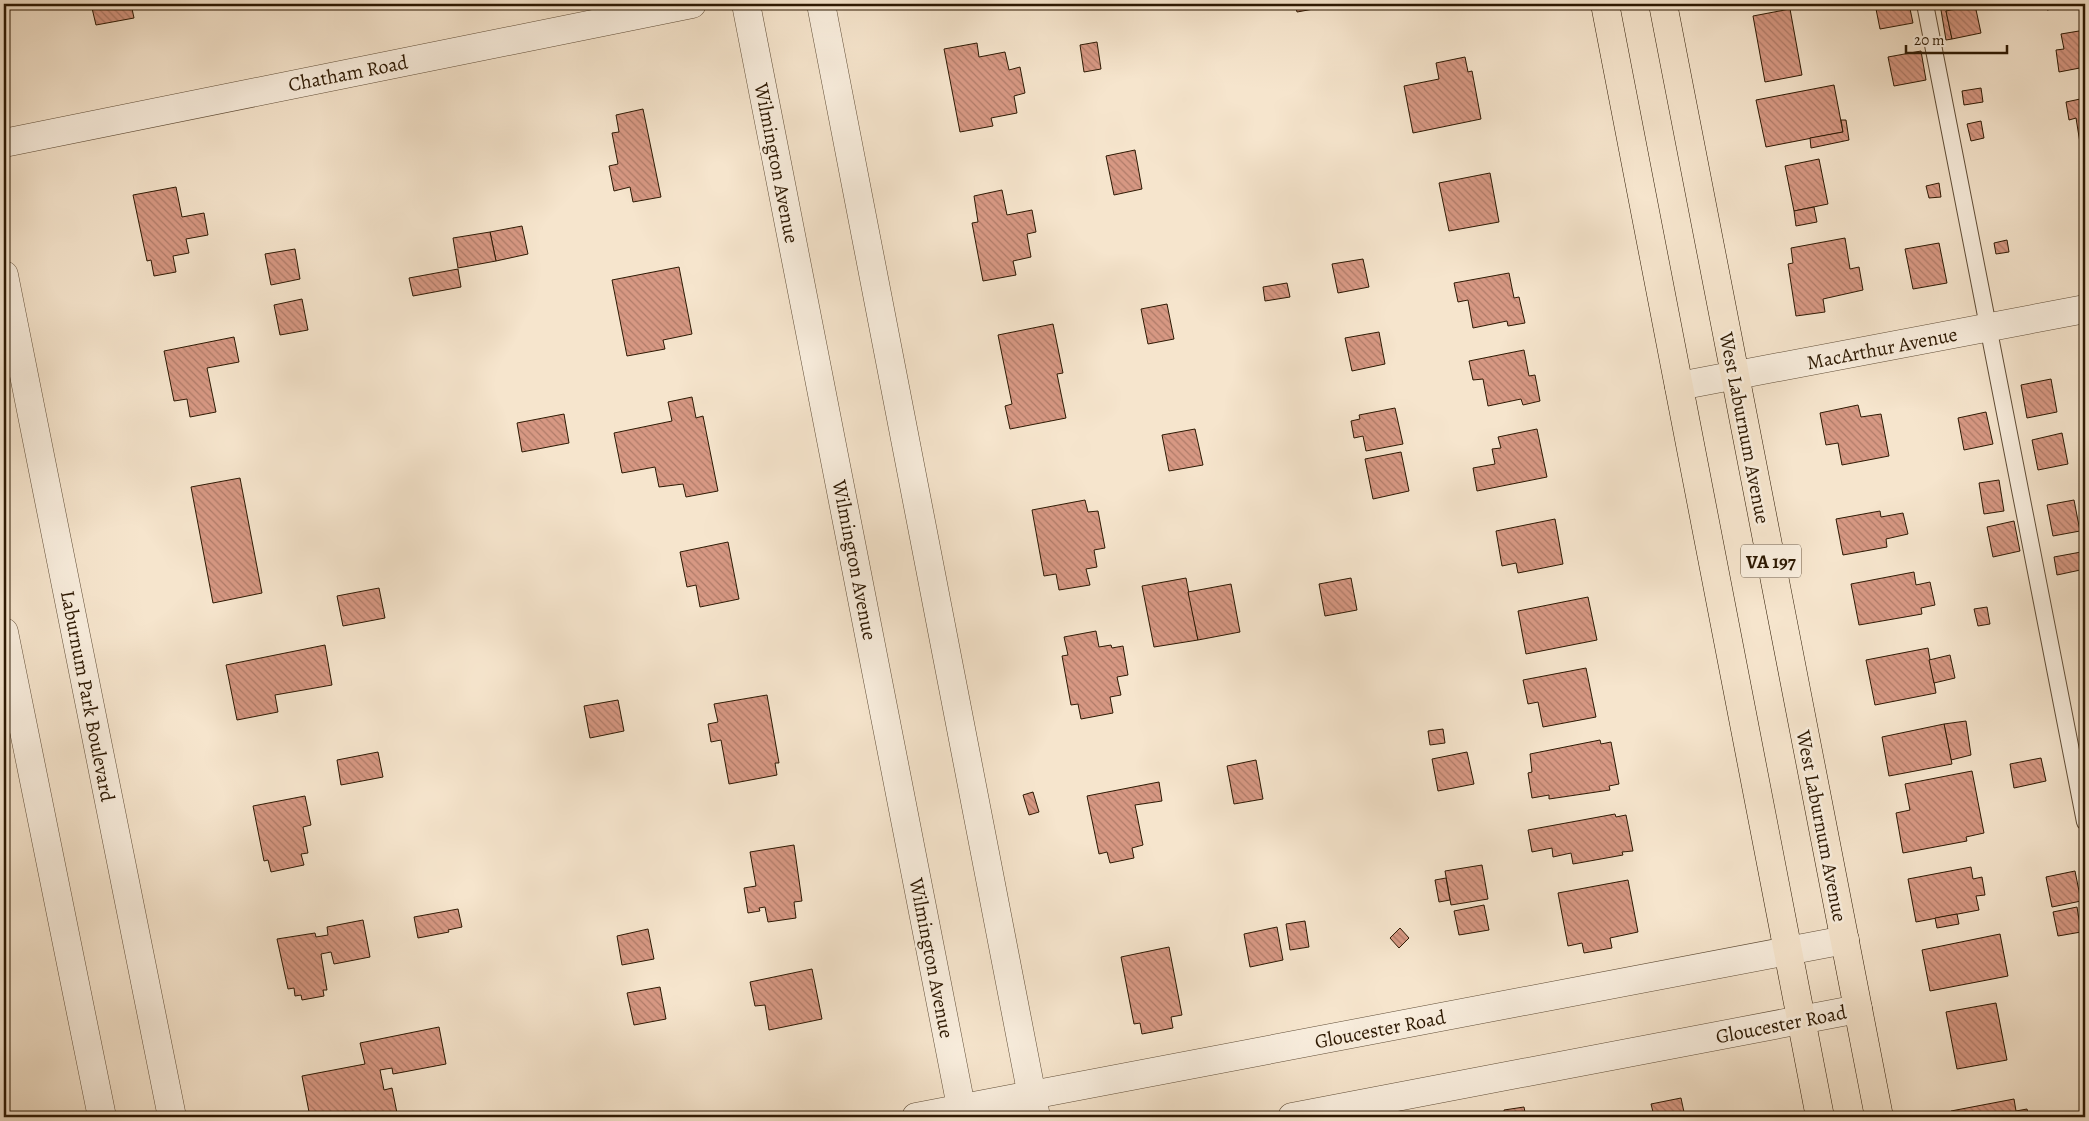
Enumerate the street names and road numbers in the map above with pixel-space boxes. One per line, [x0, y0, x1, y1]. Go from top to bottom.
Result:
street label: Chatham Road [286, 49, 410, 98]
street label: Wilmington Avenue [748, 80, 805, 246]
street label: MacArthur Avenue [1805, 321, 1960, 376]
street label: West Laburnum Avenue [1712, 329, 1776, 526]
street label: Wilmington Avenue [826, 477, 883, 643]
road number: VA 197 [1741, 544, 1801, 578]
street label: Laburnum Park Boulevard [54, 588, 121, 804]
street label: West Laburnum Avenue [1789, 727, 1853, 924]
street label: Wilmington Avenue [903, 875, 960, 1041]
street label: Gloucester Road [1713, 999, 1849, 1050]
street label: Gloucester Road [1312, 1004, 1448, 1055]

